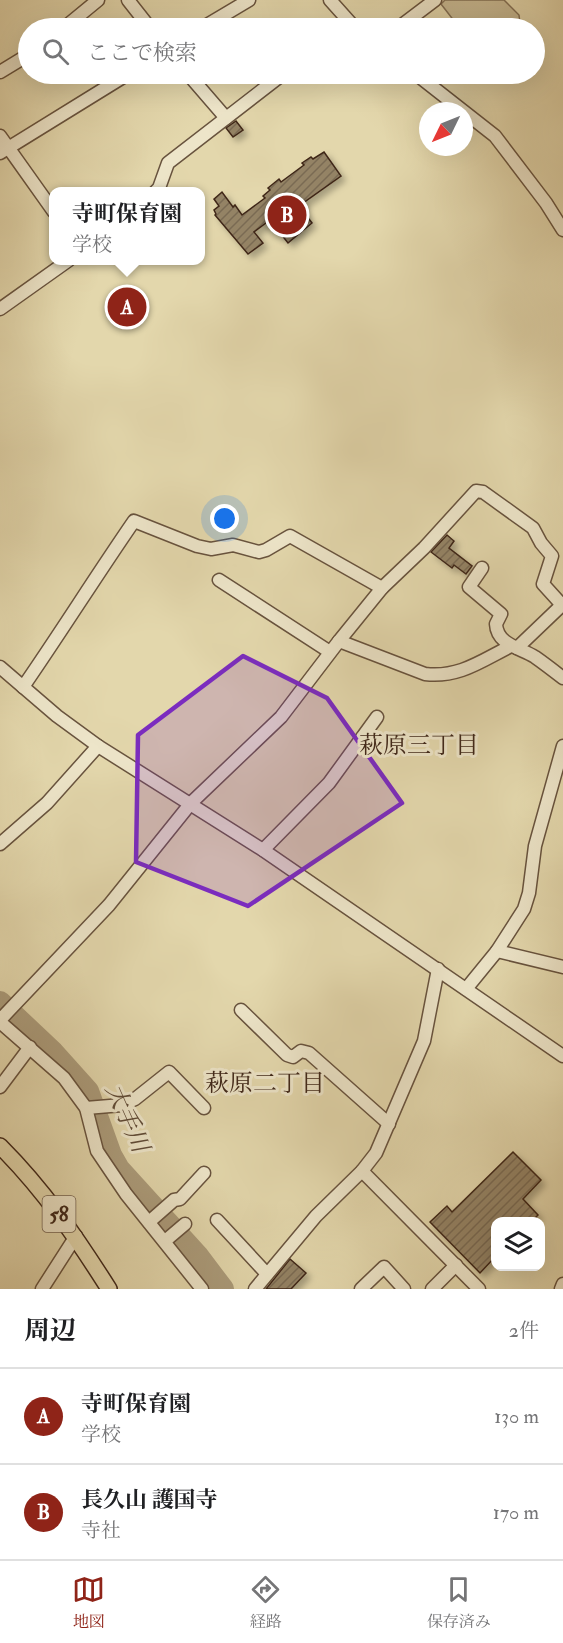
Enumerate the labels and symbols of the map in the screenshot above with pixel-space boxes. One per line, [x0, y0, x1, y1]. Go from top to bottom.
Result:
north arrow [419, 102, 473, 156]
pin: B [268, 192, 306, 238]
pin: A [108, 284, 146, 330]
your location [210, 504, 239, 533]
district label: 萩原三丁目 [359, 730, 479, 761]
district label: 萩原二丁目 [205, 1068, 325, 1099]
water label: 大手川 [98, 1079, 157, 1160]
road number: 58 [42, 1196, 76, 1232]

